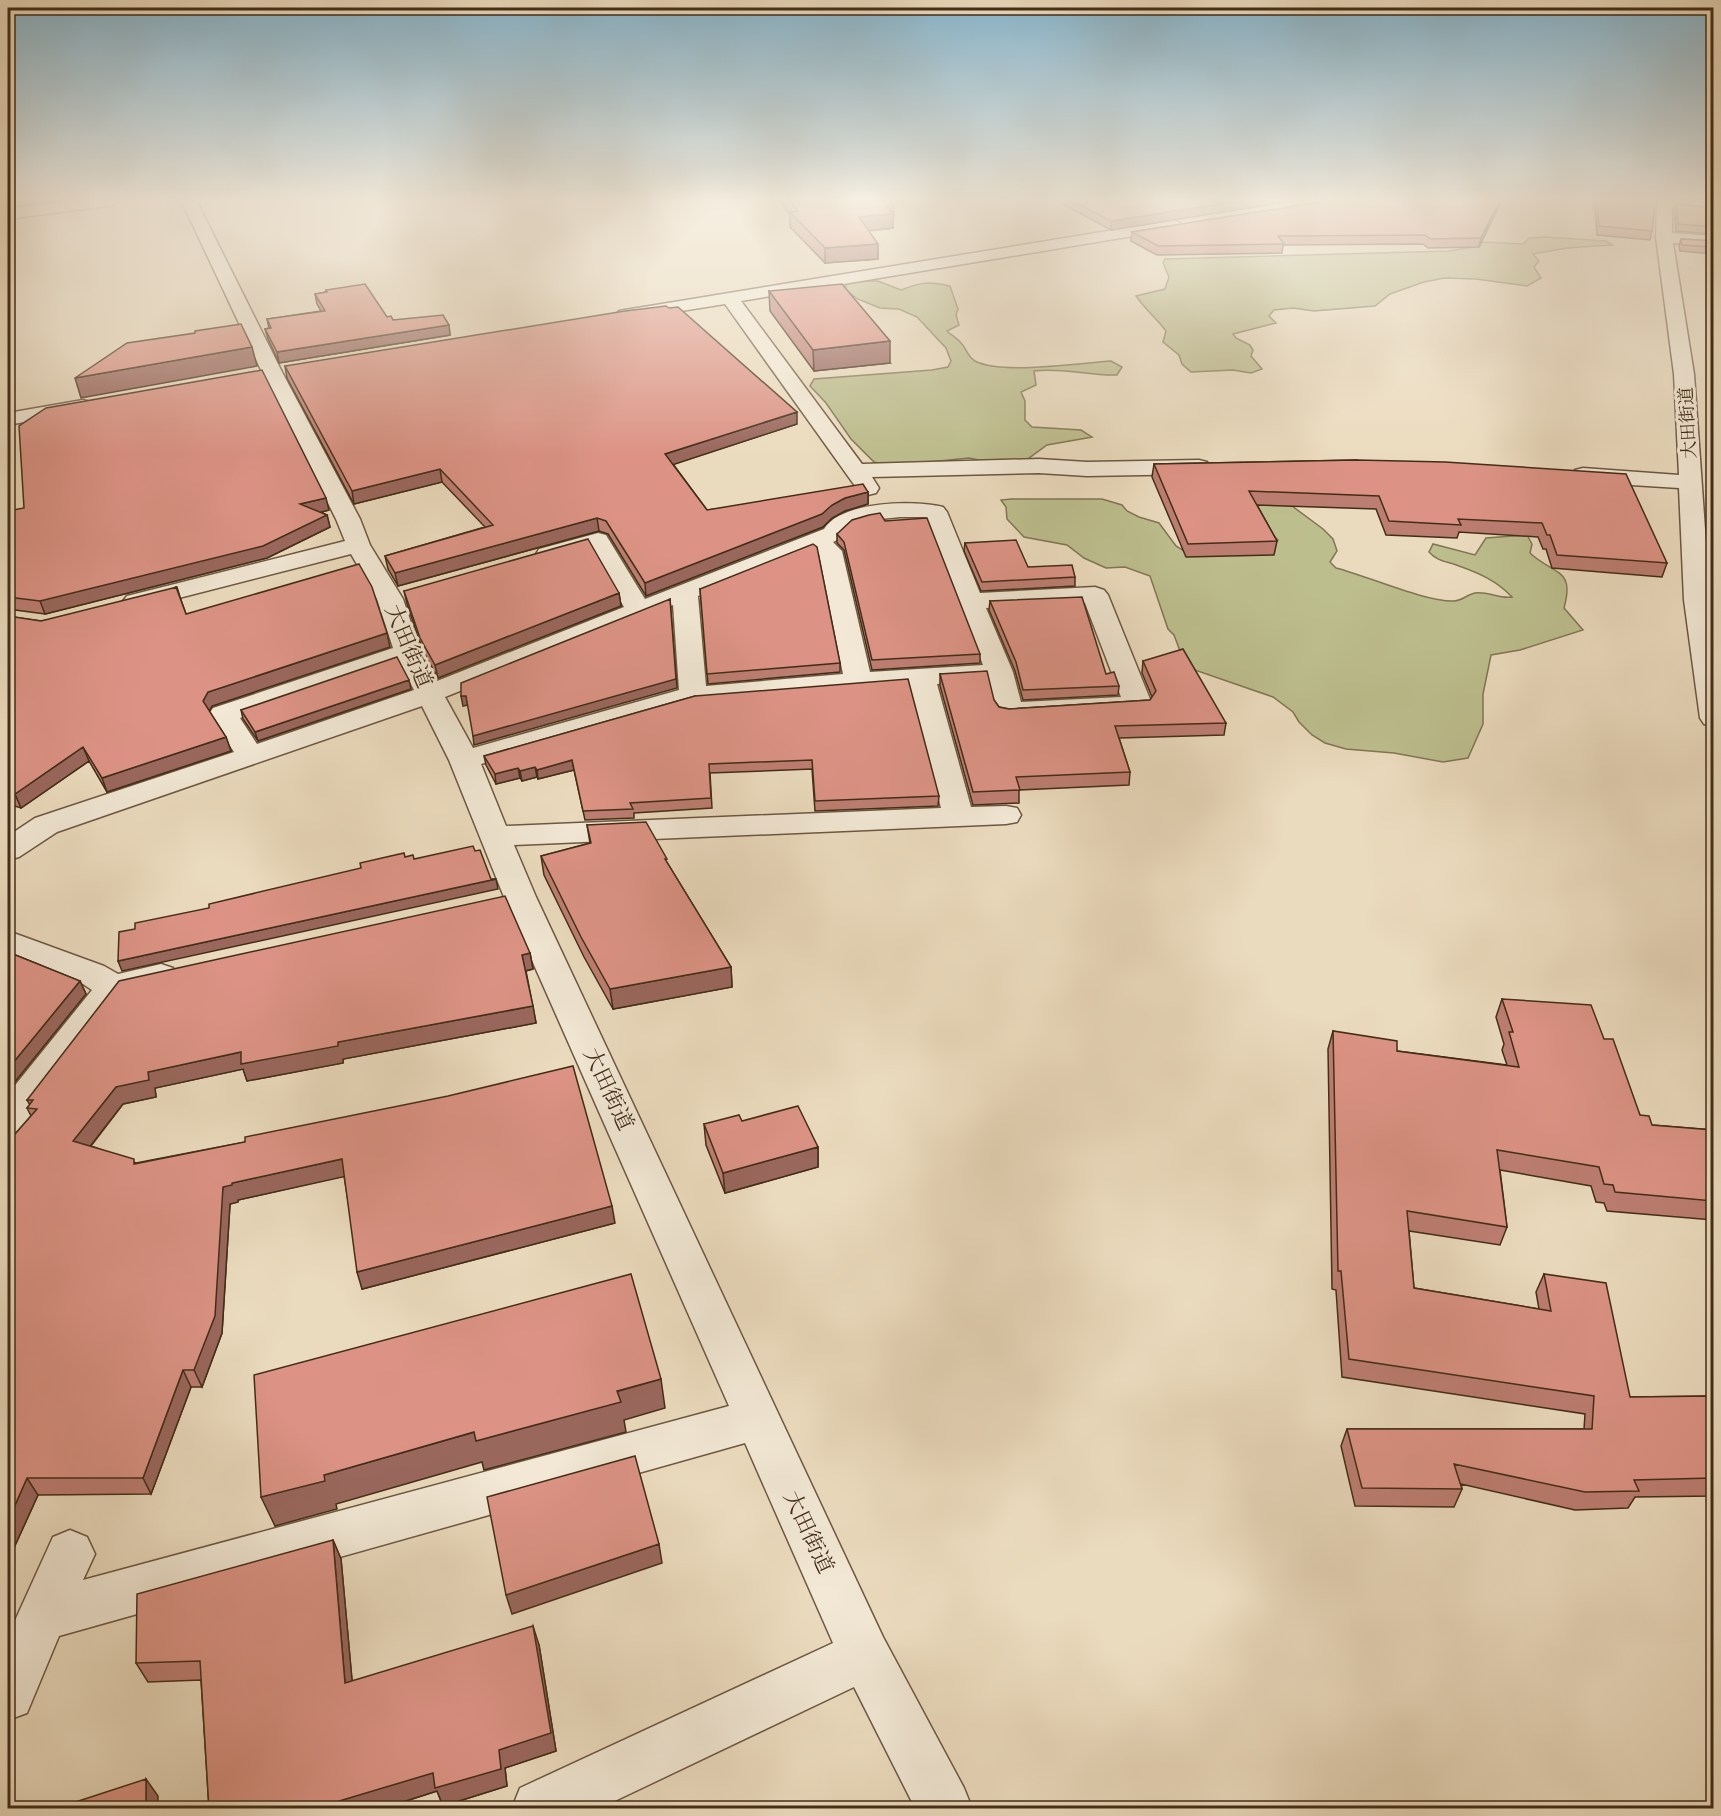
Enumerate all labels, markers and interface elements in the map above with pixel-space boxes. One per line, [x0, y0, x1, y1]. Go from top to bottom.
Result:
street label: 大田街道 [1674, 386, 1700, 460]
street label: 大田街道 [378, 600, 440, 692]
street label: 大田街道 [577, 1043, 641, 1135]
street label: 大田街道 [777, 1486, 841, 1578]

